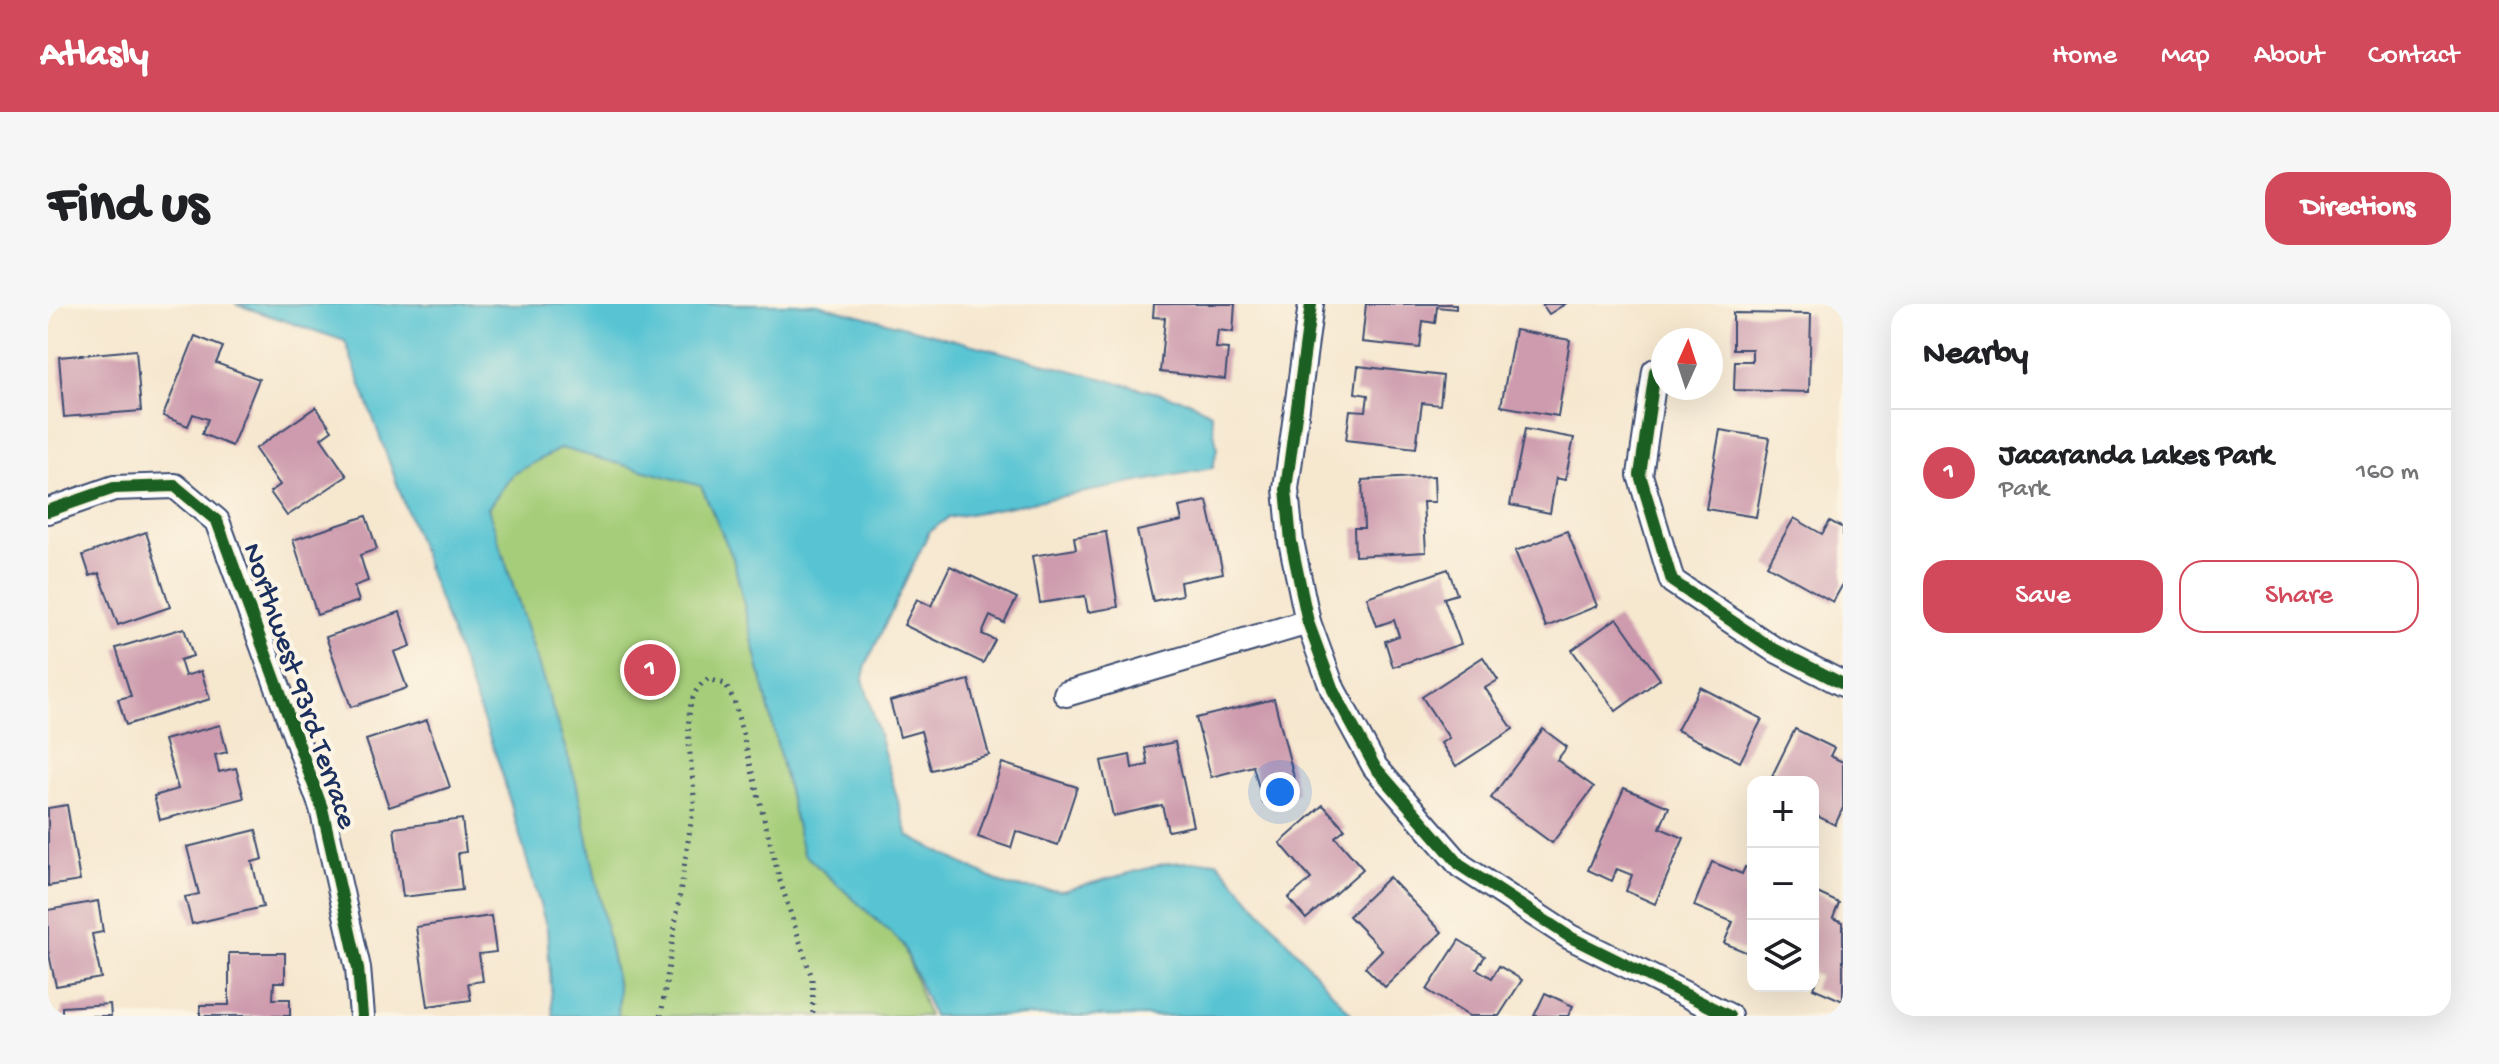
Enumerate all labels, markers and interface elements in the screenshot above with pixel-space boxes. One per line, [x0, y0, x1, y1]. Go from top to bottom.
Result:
text: Atlasly [40, 34, 148, 78]
text: Home [2052, 40, 2117, 73]
text: Map [2161, 40, 2210, 73]
text: About [2254, 40, 2324, 73]
text: Contact [2368, 40, 2459, 73]
button: Directions [2265, 172, 2451, 245]
text: Find us [48, 175, 208, 241]
north arrow [1651, 328, 1723, 400]
text: Nearby [1923, 336, 2028, 376]
text: Jacaranda Lakes Park [1999, 440, 2273, 475]
text: 1 [1944, 458, 1954, 489]
text: 160 m [2356, 458, 2419, 489]
text: Park [1999, 475, 2049, 506]
street label: Northwest 93rd Terrace [232, 539, 363, 834]
button: Save [1923, 560, 2163, 633]
button: Share [2179, 560, 2419, 633]
pin: 1 [624, 640, 676, 700]
your location [1260, 772, 1300, 812]
map controls [1747, 776, 1819, 992]
button: + [1747, 776, 1819, 848]
button: − [1747, 848, 1819, 920]
button: layers [1747, 920, 1819, 992]

